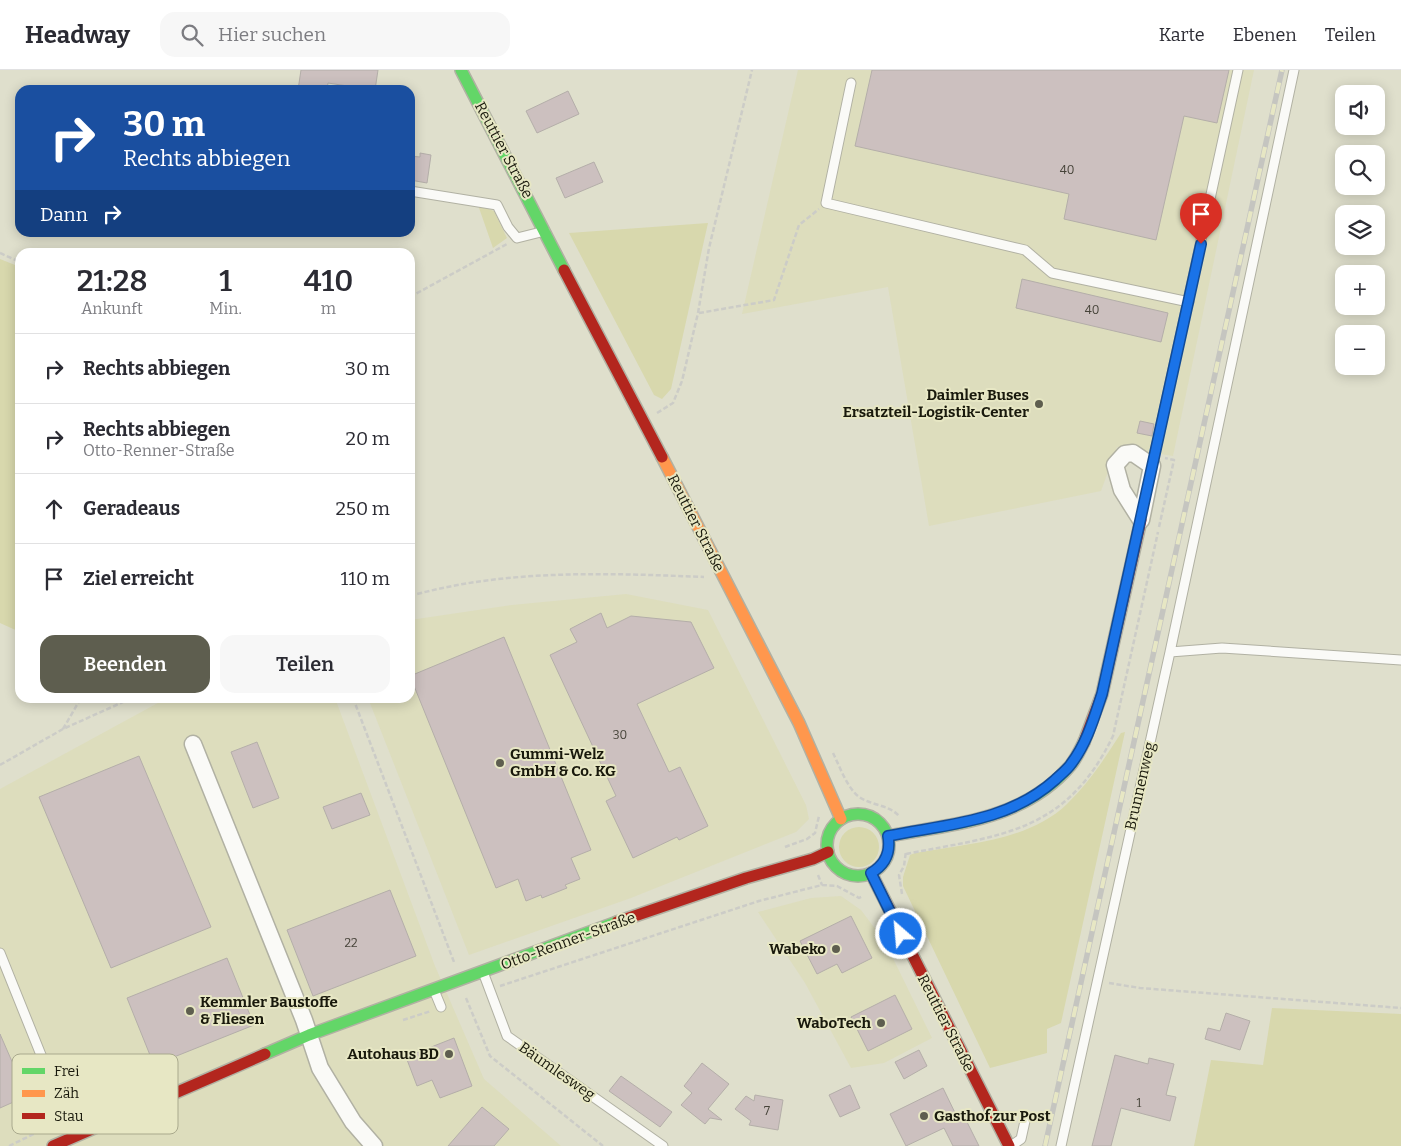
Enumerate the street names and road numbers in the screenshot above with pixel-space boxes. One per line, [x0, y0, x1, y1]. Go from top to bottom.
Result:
street label: Reuttier Straße [471, 99, 537, 201]
street label: Reuttier Straße [664, 471, 728, 575]
street label: Brunnenweg [1121, 740, 1159, 832]
street label: Otto-Renner-Straße [498, 908, 638, 974]
street label: Reuttier Straße [914, 971, 978, 1075]
street label: Bäumlesweg [515, 1038, 599, 1104]

